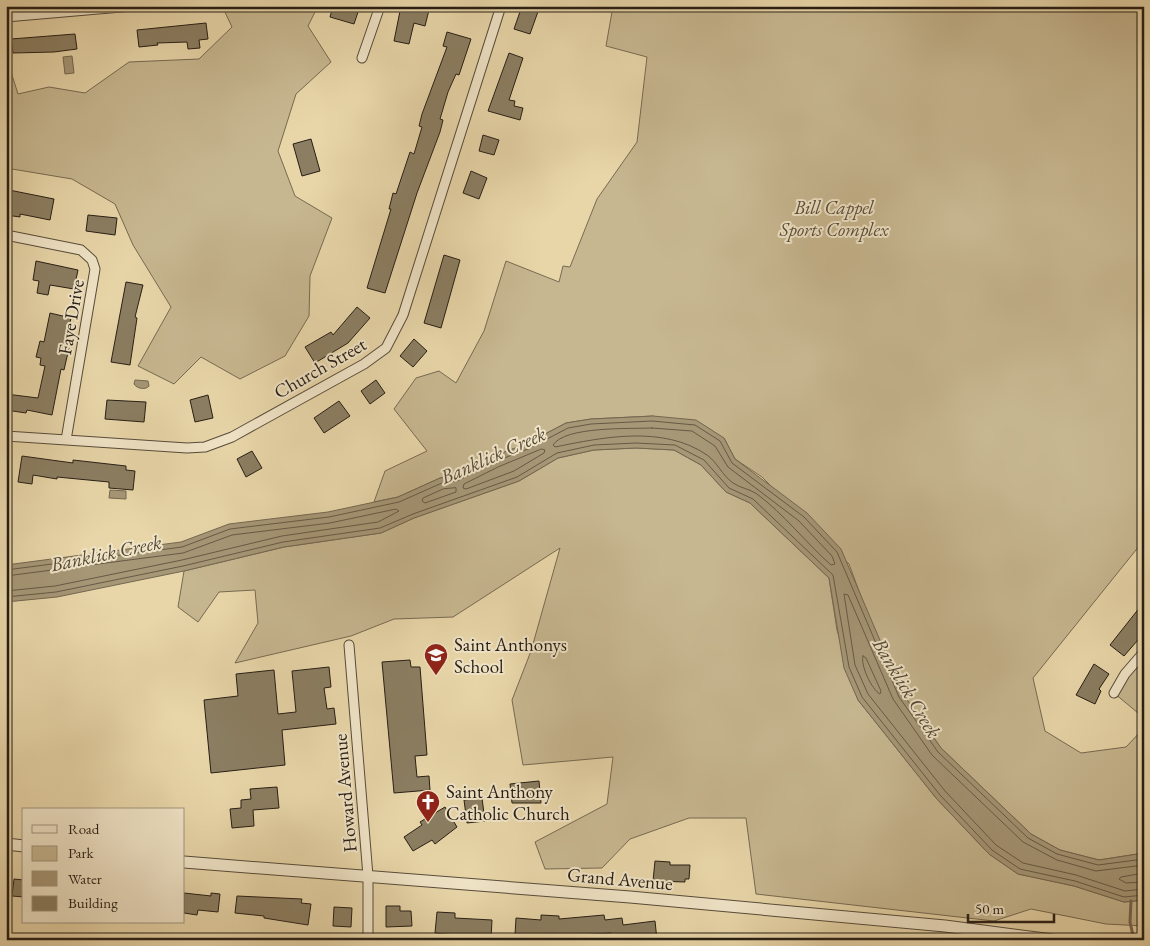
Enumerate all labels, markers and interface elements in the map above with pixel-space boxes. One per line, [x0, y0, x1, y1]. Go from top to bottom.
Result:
park label: Bill Cappel Sports Complex [779, 195, 889, 242]
street label: Faye Drive [52, 277, 90, 357]
street label: Church Street [269, 331, 371, 405]
water label: Banklick Creek [435, 420, 550, 490]
water label: Banklick Creek [47, 529, 164, 578]
place label: Saint Anthonys School [454, 632, 567, 679]
water label: Banklick Creek [866, 632, 947, 743]
school or university icon: Saint Anthonys School [423, 642, 449, 676]
street label: Howard Avenue [327, 733, 363, 853]
place label: Saint Anthony Catholic Church [446, 779, 570, 826]
church icon: Saint Anthony Catholic Church [415, 789, 441, 823]
legend [22, 808, 185, 924]
text: Road [68, 819, 100, 838]
text: Park [68, 843, 95, 862]
street label: Grand Avenue [566, 862, 674, 896]
text: Water [68, 869, 102, 888]
scale bar [968, 891, 1054, 923]
text: Building [68, 893, 118, 912]
text: 50 m [975, 899, 1004, 918]

